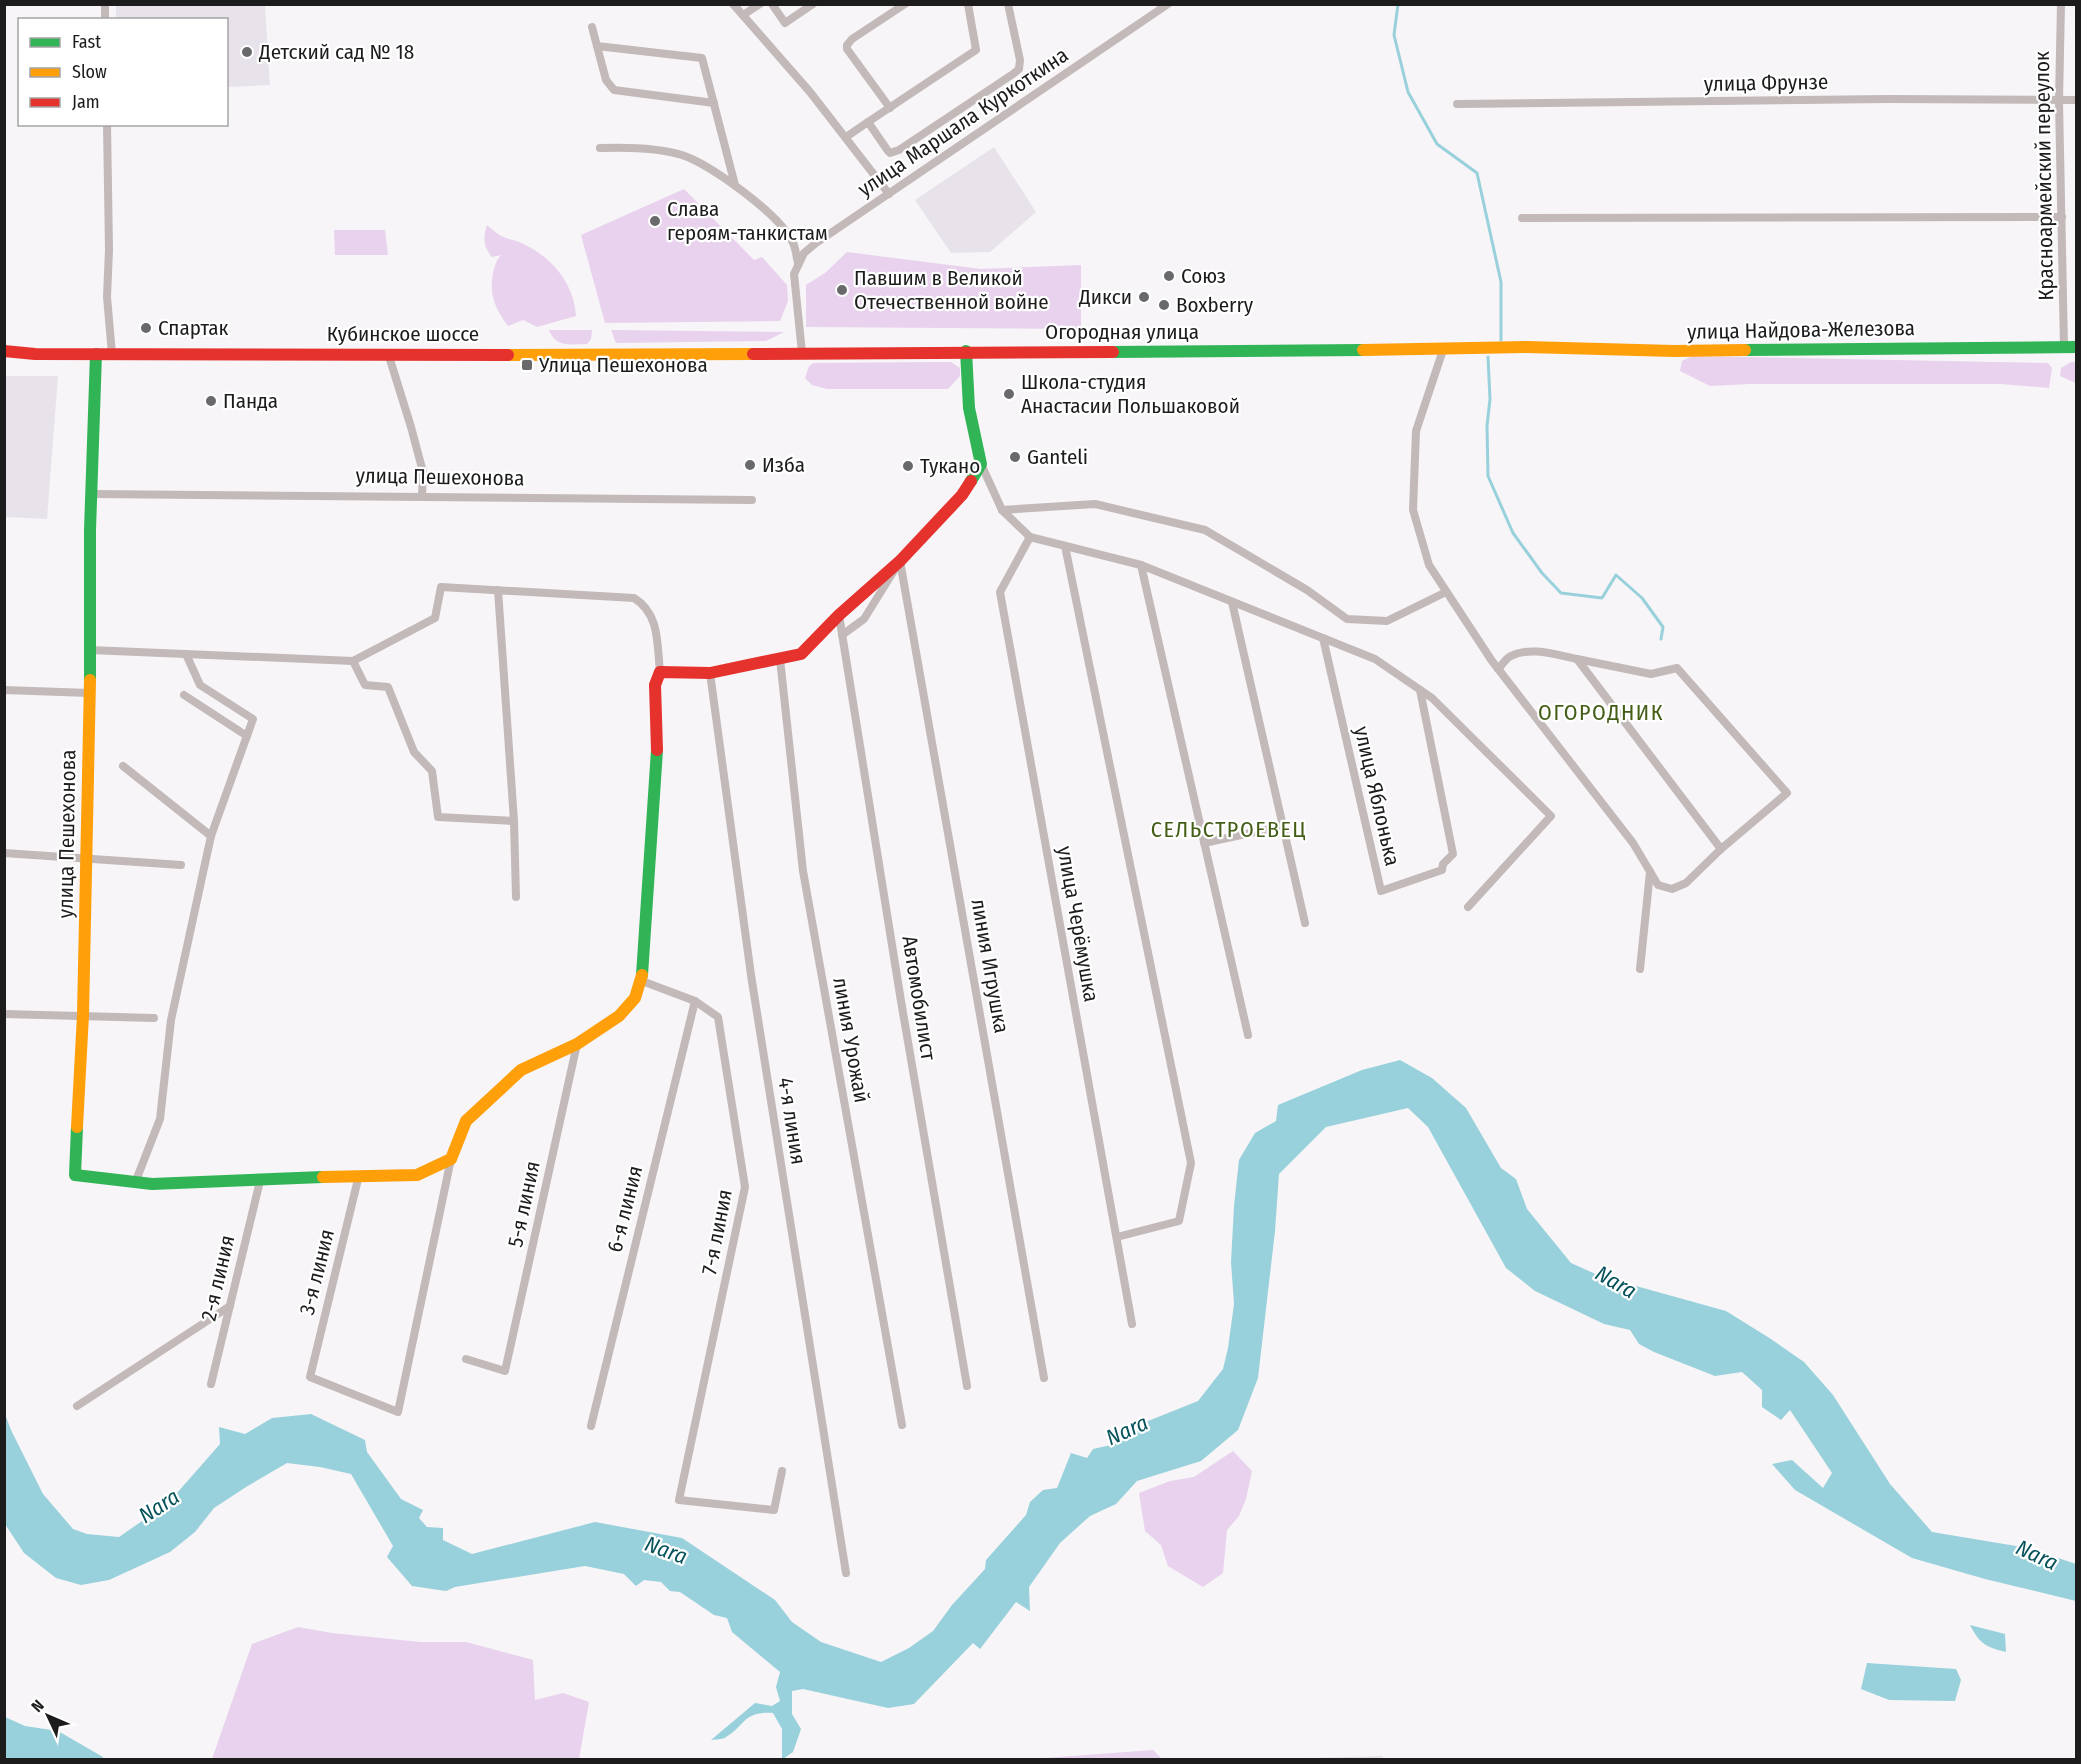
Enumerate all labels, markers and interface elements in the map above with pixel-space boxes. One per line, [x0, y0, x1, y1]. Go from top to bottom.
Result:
legend [18, 18, 228, 126]
text: Fast [72, 31, 101, 53]
place label: Детский сад № 18 [258, 39, 414, 65]
street label: улица Маршала Куркоткина [853, 42, 1073, 202]
marker: Детский сад № 18 [240, 45, 254, 59]
street label: Красноармейский переулок [2029, 51, 2059, 301]
text: Slow [72, 61, 107, 83]
street label: улица Фрунзе [1704, 69, 1828, 97]
text: Jam [72, 91, 100, 113]
place label: Слава героям-танкистам [667, 196, 828, 246]
marker: Слава героям-танкистам [648, 214, 662, 228]
place label: Союз [1181, 263, 1226, 289]
place label: Павшим в Великой Отечественной войне [854, 265, 1049, 315]
marker: Союз [1162, 269, 1176, 283]
marker: Павшим в Великой Отечественной войне [835, 283, 849, 297]
place label: Дикси [1078, 284, 1132, 310]
marker: Дикси [1137, 290, 1151, 304]
place label: Boxberry [1176, 292, 1254, 318]
marker: Boxberry [1157, 298, 1171, 312]
place label: Спартак [158, 315, 229, 341]
street label: улица Найдова-Железова [1687, 315, 1915, 345]
street label: Огородная улица [1045, 319, 1199, 345]
marker: Спартак [139, 321, 153, 335]
street label: Кубинское шоссе [327, 321, 479, 347]
place label: Улица Пешехонова [538, 352, 708, 378]
marker: Улица Пешехонова [520, 358, 534, 372]
place label: Школа-студия Анастасии Польшаковой [1021, 369, 1240, 419]
marker: Школа-студия Анастасии Польшаковой [1002, 387, 1016, 401]
place label: Панда [223, 388, 278, 414]
marker: Панда [204, 394, 218, 408]
place label: Ganteli [1027, 444, 1088, 470]
marker: Ganteli [1008, 450, 1022, 464]
place label: Изба [762, 452, 805, 478]
place label: Тукано [920, 453, 980, 479]
marker: Изба [743, 458, 757, 472]
marker: Тукано [901, 459, 915, 473]
street label: улица Пешехонова [355, 463, 525, 491]
district label: ОГОРОДНИК [1538, 699, 1664, 726]
street label: улица Яблонька [1348, 724, 1406, 868]
street label: улица Пешехонова [53, 749, 81, 919]
district label: СЕЛЬСТРОЕВЕЦ [1151, 816, 1307, 843]
street label: улица Черёмушка [1051, 844, 1105, 1004]
street label: линия Игрушка [965, 897, 1015, 1035]
street label: Автомобилист [896, 934, 942, 1063]
street label: линия Урожай [827, 975, 875, 1105]
street label: 4-я линия [772, 1076, 812, 1166]
street label: 5-я линия [502, 1159, 546, 1249]
street label: 6-я линия [602, 1163, 648, 1255]
street label: 7-я линия [696, 1187, 738, 1277]
street label: 3-я линия [294, 1227, 340, 1317]
street label: 2-я линия [196, 1233, 240, 1323]
water label: Nara [1591, 1260, 1641, 1304]
water label: Nara [1102, 1409, 1152, 1451]
water label: Nara [134, 1483, 184, 1529]
water label: Nara [641, 1530, 691, 1570]
water label: Nara [2012, 1534, 2062, 1576]
north arrow [18, 1686, 78, 1746]
text: N [27, 1696, 48, 1716]

